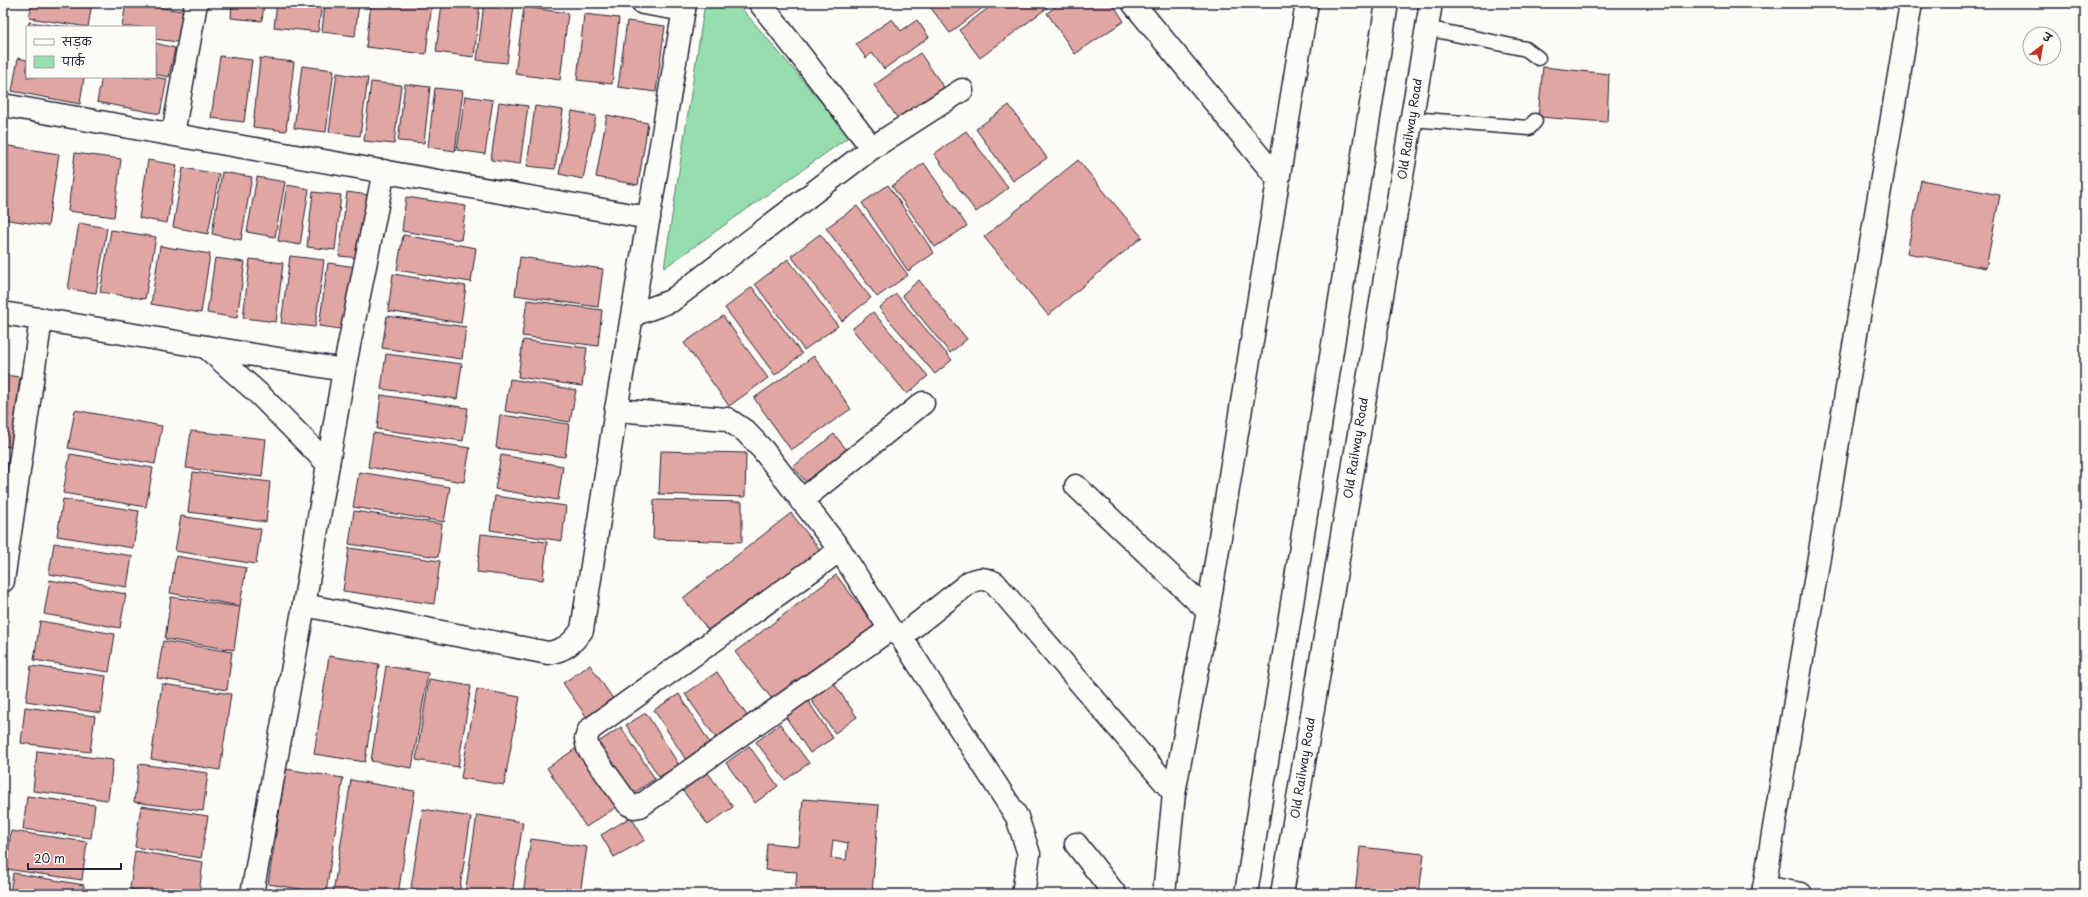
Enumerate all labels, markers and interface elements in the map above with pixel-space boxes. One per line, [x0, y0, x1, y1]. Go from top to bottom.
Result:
legend [26, 26, 156, 78]
north arrow [2022, 26, 2062, 66]
text: उ [2039, 27, 2056, 47]
text: सड़क [61, 32, 93, 50]
text: पार्क [61, 52, 86, 70]
street label: Old Railway Road [1392, 77, 1426, 181]
street label: Old Railway Road [1338, 396, 1372, 500]
street label: Old Railway Road [1285, 716, 1319, 820]
scale bar [28, 845, 121, 871]
text: 20 m [34, 849, 65, 867]

